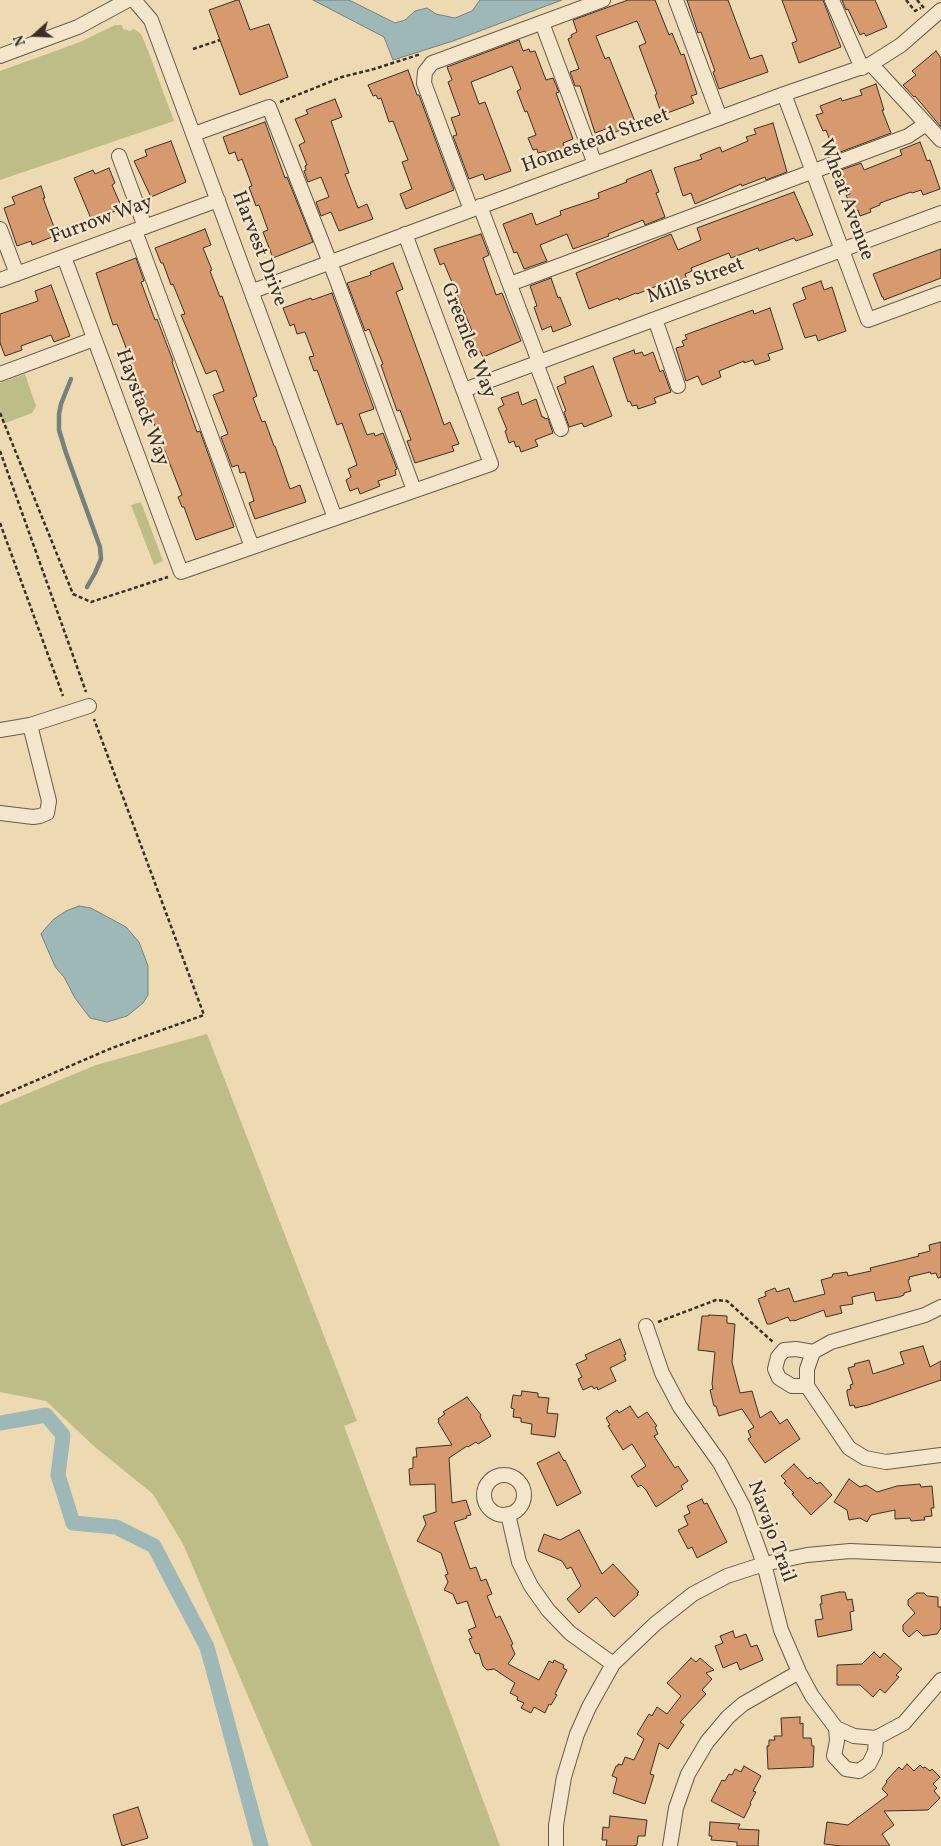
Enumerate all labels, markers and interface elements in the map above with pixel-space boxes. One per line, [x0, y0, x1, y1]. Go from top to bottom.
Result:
north arrow [10, 10, 60, 60]
text: N [10, 32, 31, 48]
street label: Homestead Street [519, 104, 673, 180]
street label: Wheat Avenue [812, 136, 878, 264]
street label: Harvest Drive [225, 188, 291, 310]
street label: Furrow Way [47, 191, 157, 251]
street label: Mills Street [644, 253, 748, 311]
street label: Greenlee Way [434, 280, 500, 402]
street label: Haystack Way [109, 346, 173, 470]
street label: Navajo Trail [741, 1478, 799, 1586]

